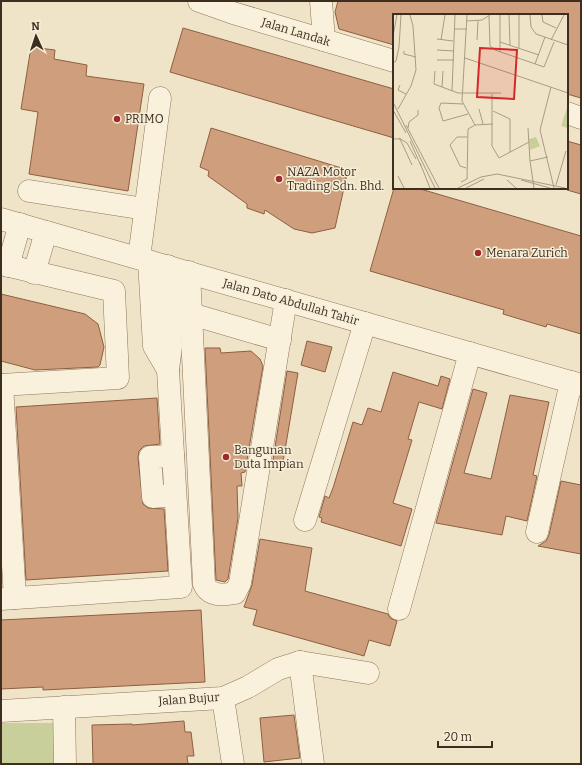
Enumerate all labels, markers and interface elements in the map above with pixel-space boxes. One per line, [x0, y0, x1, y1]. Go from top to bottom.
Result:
inset map [393, 14, 568, 189]
street label: Jalan Landak [259, 15, 332, 49]
north arrow [16, 16, 56, 56]
text: N [31, 20, 41, 33]
place label: PRIMO [125, 112, 164, 126]
marker: PRIMO [112, 114, 122, 124]
place label: NAZA Motor Trading Sdn. Bhd. [287, 165, 384, 193]
marker: NAZA Motor Trading Sdn. Bhd. [274, 174, 284, 184]
place label: Menara Zurich [486, 246, 568, 260]
marker: Menara Zurich [473, 248, 483, 258]
street label: Jalan Dato Abdullah Tahir [220, 276, 361, 328]
place label: Bangunan Duta Impian [234, 443, 304, 471]
marker: Bangunan Duta Impian [221, 452, 231, 462]
street label: Jalan Bujur [157, 690, 221, 708]
scale bar [438, 723, 492, 749]
text: 20 m [444, 730, 473, 744]

